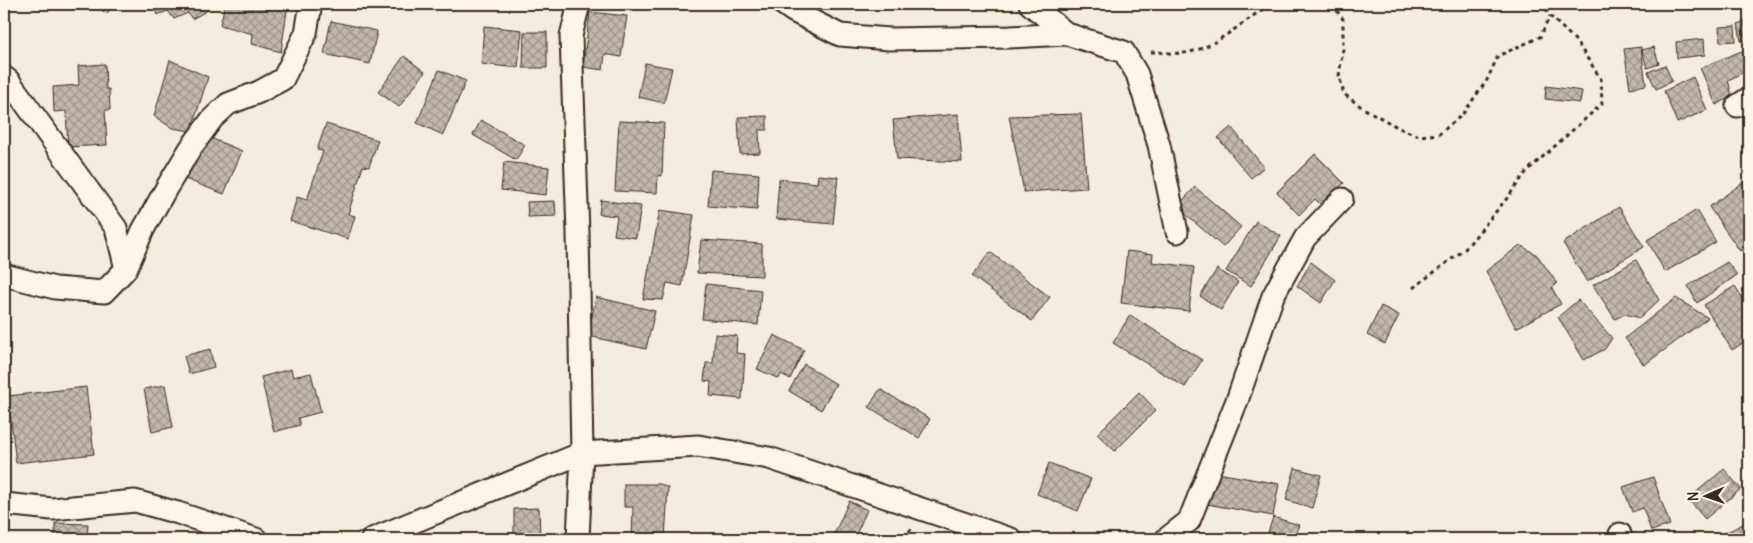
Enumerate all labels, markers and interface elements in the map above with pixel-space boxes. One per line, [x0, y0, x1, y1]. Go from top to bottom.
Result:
north arrow [1680, 470, 1730, 520]
text: N [1684, 491, 1702, 502]

